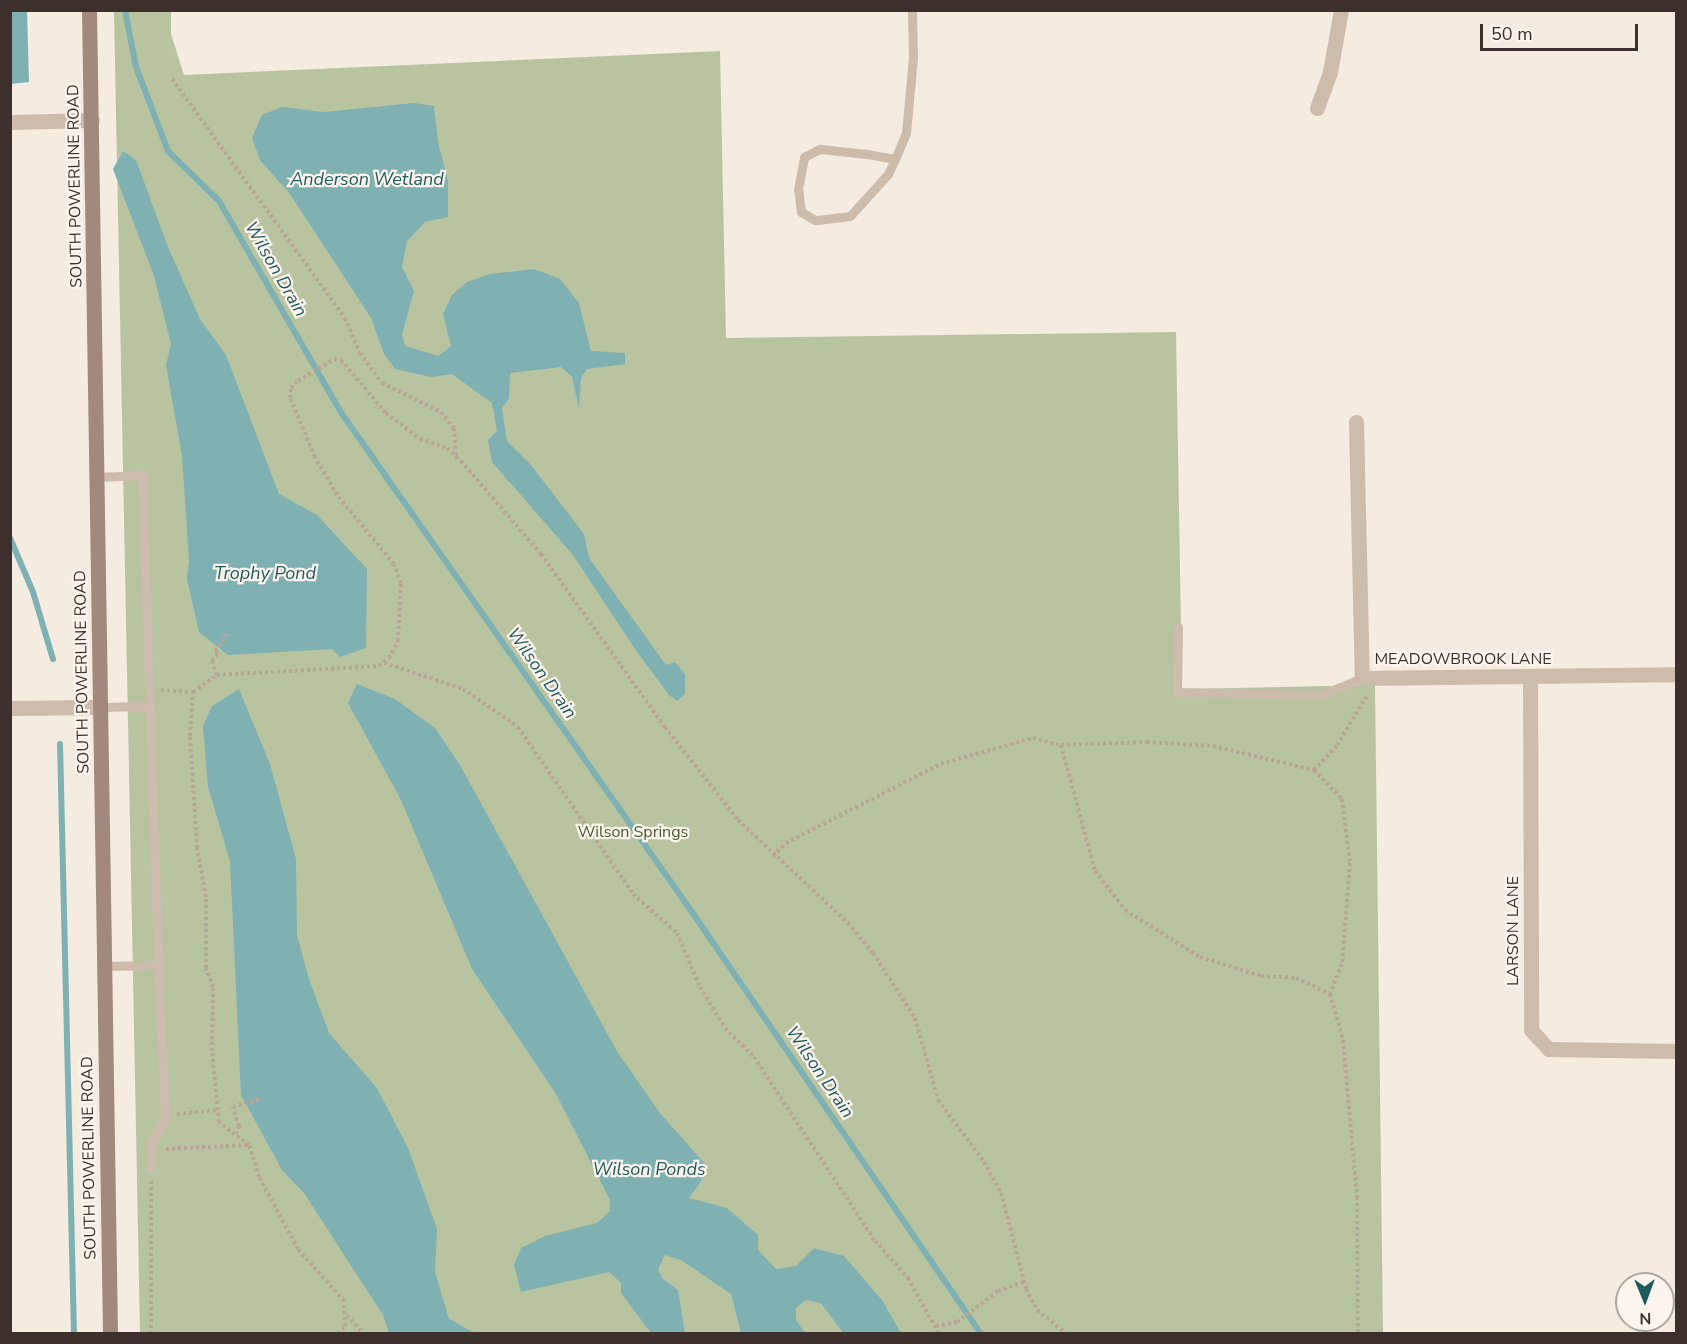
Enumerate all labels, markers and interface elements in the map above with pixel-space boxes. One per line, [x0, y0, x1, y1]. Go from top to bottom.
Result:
scale bar [1483, 12, 1640, 50]
text: 50 m [1491, 22, 1533, 46]
street label: SOUTH POWERLINE ROAD [64, 84, 86, 288]
water label: Anderson Wetland [290, 168, 444, 190]
water label: Wilson Drain [240, 218, 312, 320]
water label: Trophy Pond [214, 562, 316, 584]
street label: SOUTH POWERLINE ROAD [71, 570, 93, 774]
water label: Wilson Drain [503, 623, 581, 723]
street label: MEADOWBROOK LANE [1374, 649, 1552, 669]
park label: Wilson Springs [578, 822, 688, 842]
street label: LARSON LANE [1503, 876, 1523, 986]
water label: Wilson Drain [781, 1022, 859, 1122]
street label: SOUTH POWERLINE ROAD [78, 1056, 100, 1260]
water label: Wilson Ponds [592, 1158, 706, 1180]
north arrow [1615, 1272, 1675, 1332]
text: N [1639, 1307, 1651, 1329]

